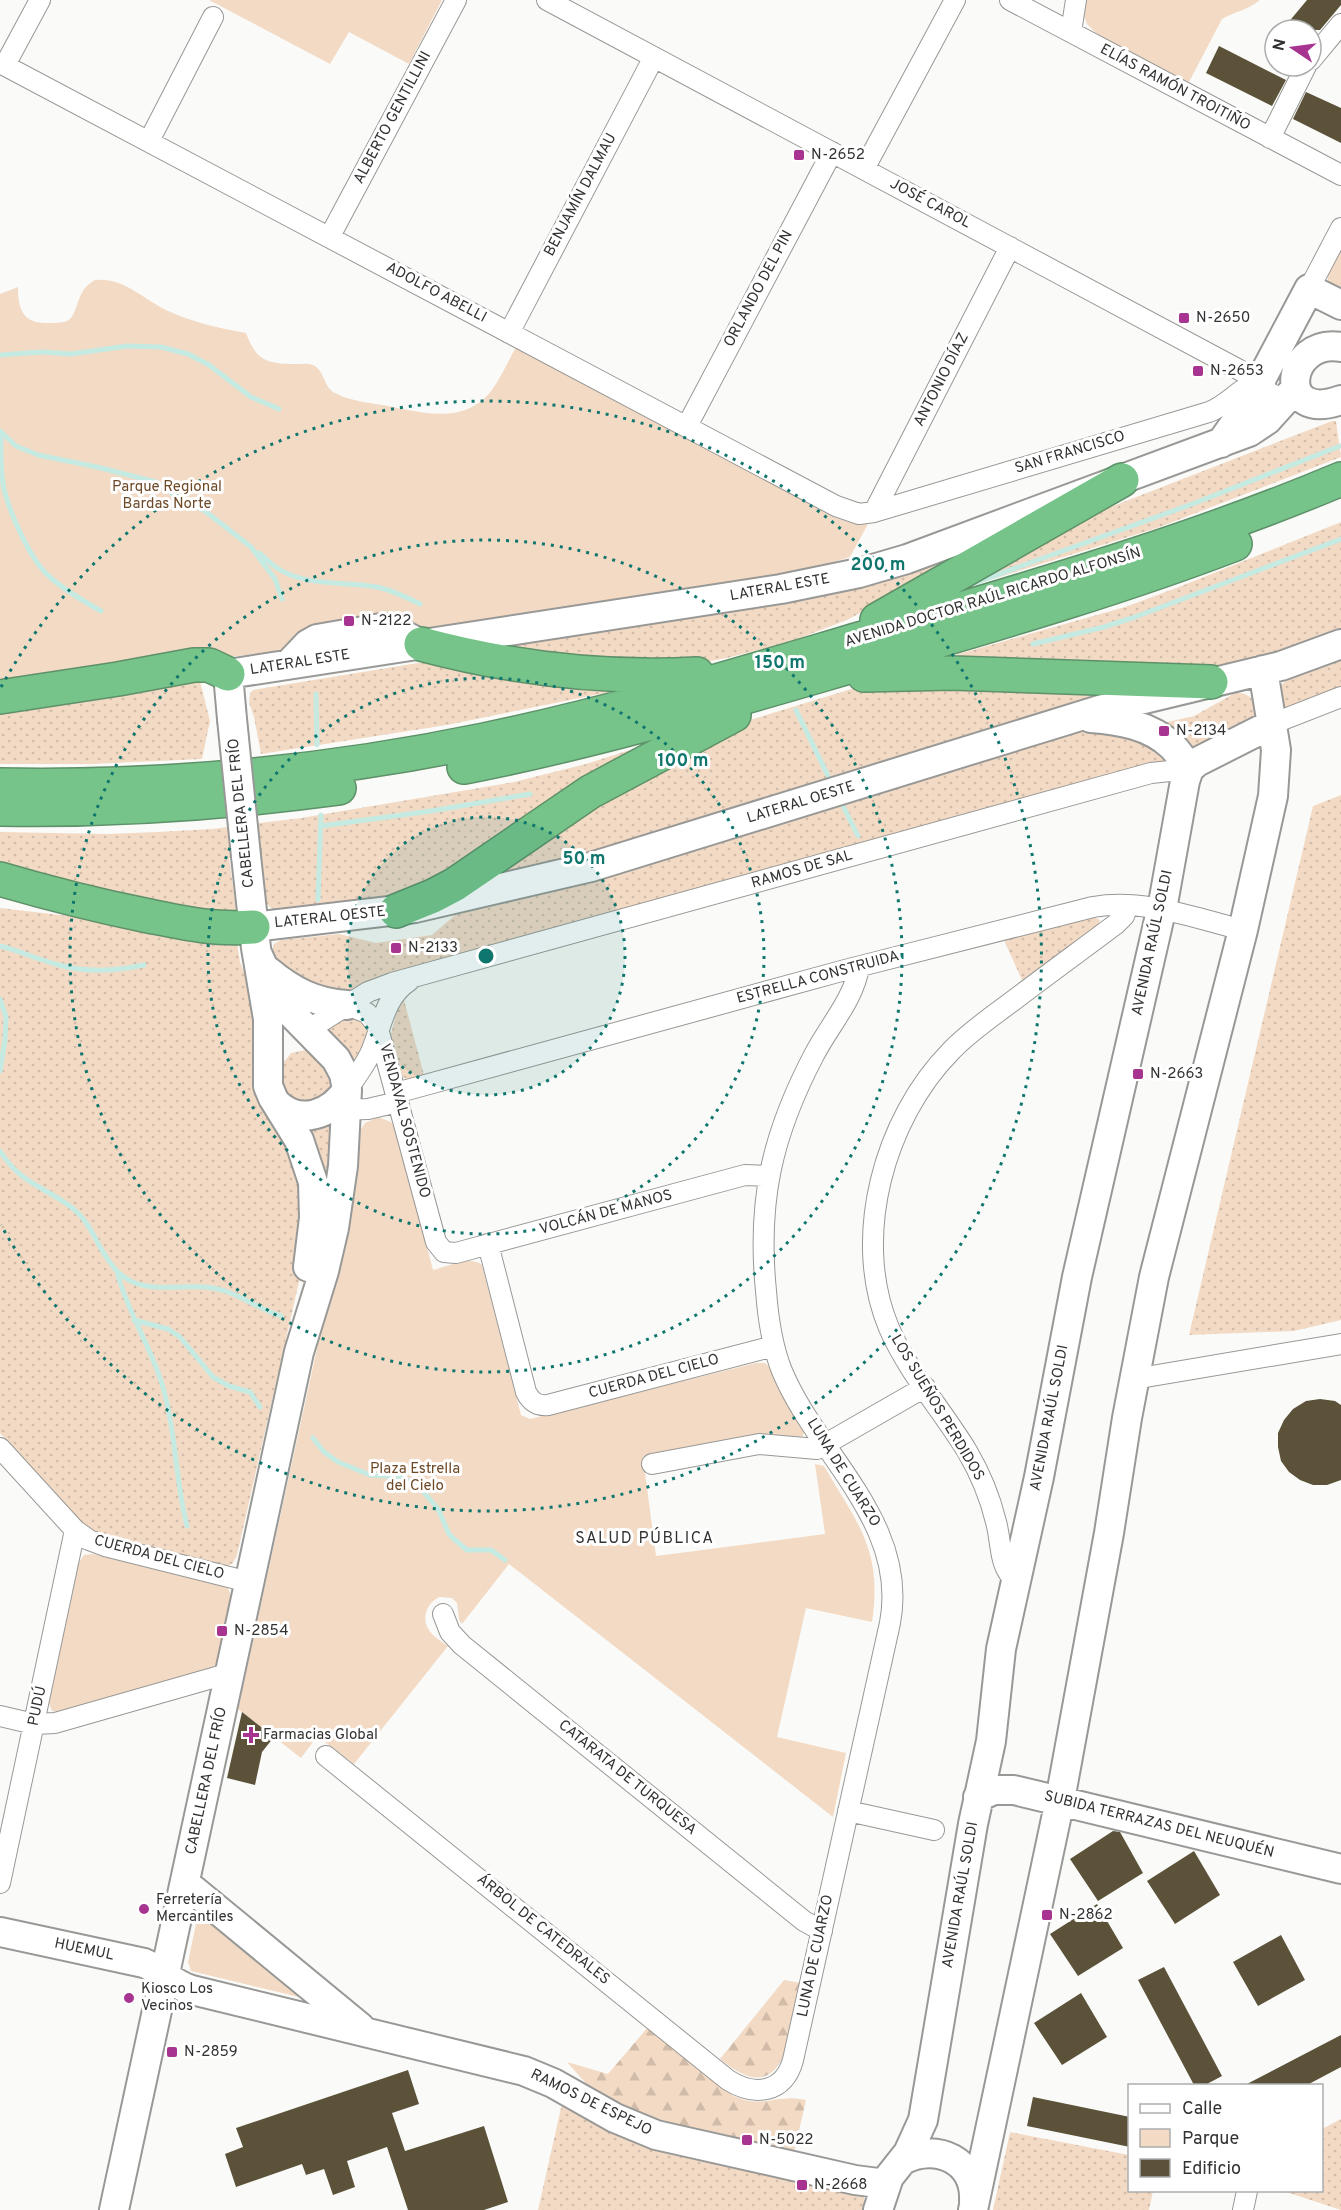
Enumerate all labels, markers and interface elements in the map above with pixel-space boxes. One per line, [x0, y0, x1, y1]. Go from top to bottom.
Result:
north arrow [1263, 18, 1323, 78]
text: N [1269, 37, 1291, 53]
street label: ELÍAS RAMÓN TROITIÑO [1096, 38, 1254, 136]
street label: ALBERTO GENTILLINI [350, 48, 436, 188]
street label: BENJAMÍN DALMAU [540, 130, 621, 260]
place label: N-2652 [811, 146, 865, 165]
marker: N-2652 [792, 148, 806, 162]
street label: JOSÉ CAROL [886, 174, 974, 233]
street label: ORLANDO DEL PIN [720, 227, 798, 351]
street label: ADOLFO ABELLI [382, 258, 490, 328]
place label: N-2650 [1196, 309, 1250, 328]
marker: N-2650 [1177, 311, 1191, 325]
street label: ANTONIO DÍAZ [909, 329, 974, 430]
place label: N-2653 [1210, 362, 1264, 381]
marker: N-2653 [1191, 364, 1205, 378]
street label: SAN FRANCISCO [1013, 427, 1127, 479]
park label: Parque Regional Bardas Norte [112, 478, 222, 514]
street label: AVENIDA DOCTOR RAÚL RICARDO ALFONSÍN [842, 542, 1143, 652]
text: 200 m [850, 554, 906, 577]
street label: LATERAL ESTE [729, 570, 831, 606]
place label: N-2122 [361, 612, 411, 631]
marker: N-2122 [342, 614, 356, 628]
street label: LATERAL ESTE [249, 646, 351, 680]
text: 150 m [755, 652, 805, 675]
place label: N-2134 [1176, 722, 1226, 741]
marker: N-2134 [1157, 724, 1171, 738]
street label: CABELLERA DEL FRÍO [224, 737, 259, 889]
text: 100 m [657, 750, 709, 773]
street label: LATERAL OESTE [745, 778, 857, 828]
street label: RAMOS DE SAL [749, 846, 855, 894]
text: 50 m [562, 848, 606, 871]
street label: AVENIDA RAÚL SOLDI [1126, 868, 1178, 1018]
street label: LATERAL OESTE [273, 903, 387, 933]
place label: N-2133 [408, 939, 458, 958]
marker: N-2133 [389, 941, 403, 955]
centre of rings [476, 946, 496, 966]
street label: ESTRELLA CONSTRUIDA [735, 947, 901, 1009]
street label: VENDAVAL SOSTENIDO [374, 1042, 434, 1200]
place label: N-2663 [1150, 1065, 1203, 1084]
marker: N-2663 [1131, 1067, 1145, 1081]
street label: VOLCÁN DE MANOS [537, 1185, 675, 1240]
street label: LOS SUEÑOS PERDIDOS [886, 1331, 989, 1484]
street label: AVENIDA RAÚL SOLDI [1025, 1343, 1073, 1493]
street label: CUERDA DEL CIELO [587, 1350, 721, 1404]
street label: LUNA DE CUARZO [802, 1415, 884, 1531]
park label: Plaza Estrella del Cielo [370, 1460, 460, 1496]
district label: SALUD PÚBLICA [575, 1527, 715, 1549]
street label: CUERDA DEL CIELO [92, 1531, 226, 1585]
place label: N-2854 [234, 1622, 289, 1641]
marker: N-2854 [215, 1624, 229, 1638]
street label: PUDÚ [23, 1684, 51, 1728]
street label: CABELLERA DEL FRÍO [181, 1705, 232, 1857]
street label: CATARATA DE TURQUESA [554, 1716, 700, 1840]
place label: Farmacias Global [263, 1726, 378, 1745]
marker: Farmacias Global [244, 1728, 258, 1742]
street label: SUBIDA TERRAZAS DEL NEUQUÉN [1042, 1786, 1276, 1863]
street label: AVENIDA RAÚL SOLDI [937, 1820, 983, 1970]
street label: ÁRBOL DE CATEDRALES [472, 1870, 614, 1990]
place label: Ferretería Mercantiles [156, 1891, 234, 1927]
street label: LUNA DE CUARZO [794, 1893, 838, 2019]
marker: Ferretería Mercantiles [137, 1902, 151, 1916]
place label: N-2862 [1059, 1906, 1113, 1925]
marker: N-2862 [1040, 1908, 1054, 1922]
street label: HUEMUL [52, 1934, 116, 1966]
place label: Kiosco Los Vecinos [141, 1980, 213, 2016]
marker: Kiosco Los Vecinos [122, 1991, 136, 2005]
place label: N-2859 [184, 2043, 238, 2062]
marker: N-2859 [165, 2045, 179, 2059]
street label: RAMOS DE ESPEJO [527, 2065, 655, 2141]
legend [1128, 2084, 1323, 2192]
text: Calle [1182, 2098, 1222, 2121]
text: Parque [1182, 2128, 1239, 2151]
place label: N-5022 [759, 2131, 814, 2150]
marker: N-5022 [740, 2133, 754, 2147]
text: Edificio [1182, 2158, 1241, 2181]
place label: N-2668 [814, 2176, 868, 2195]
marker: N-2668 [795, 2178, 809, 2192]

